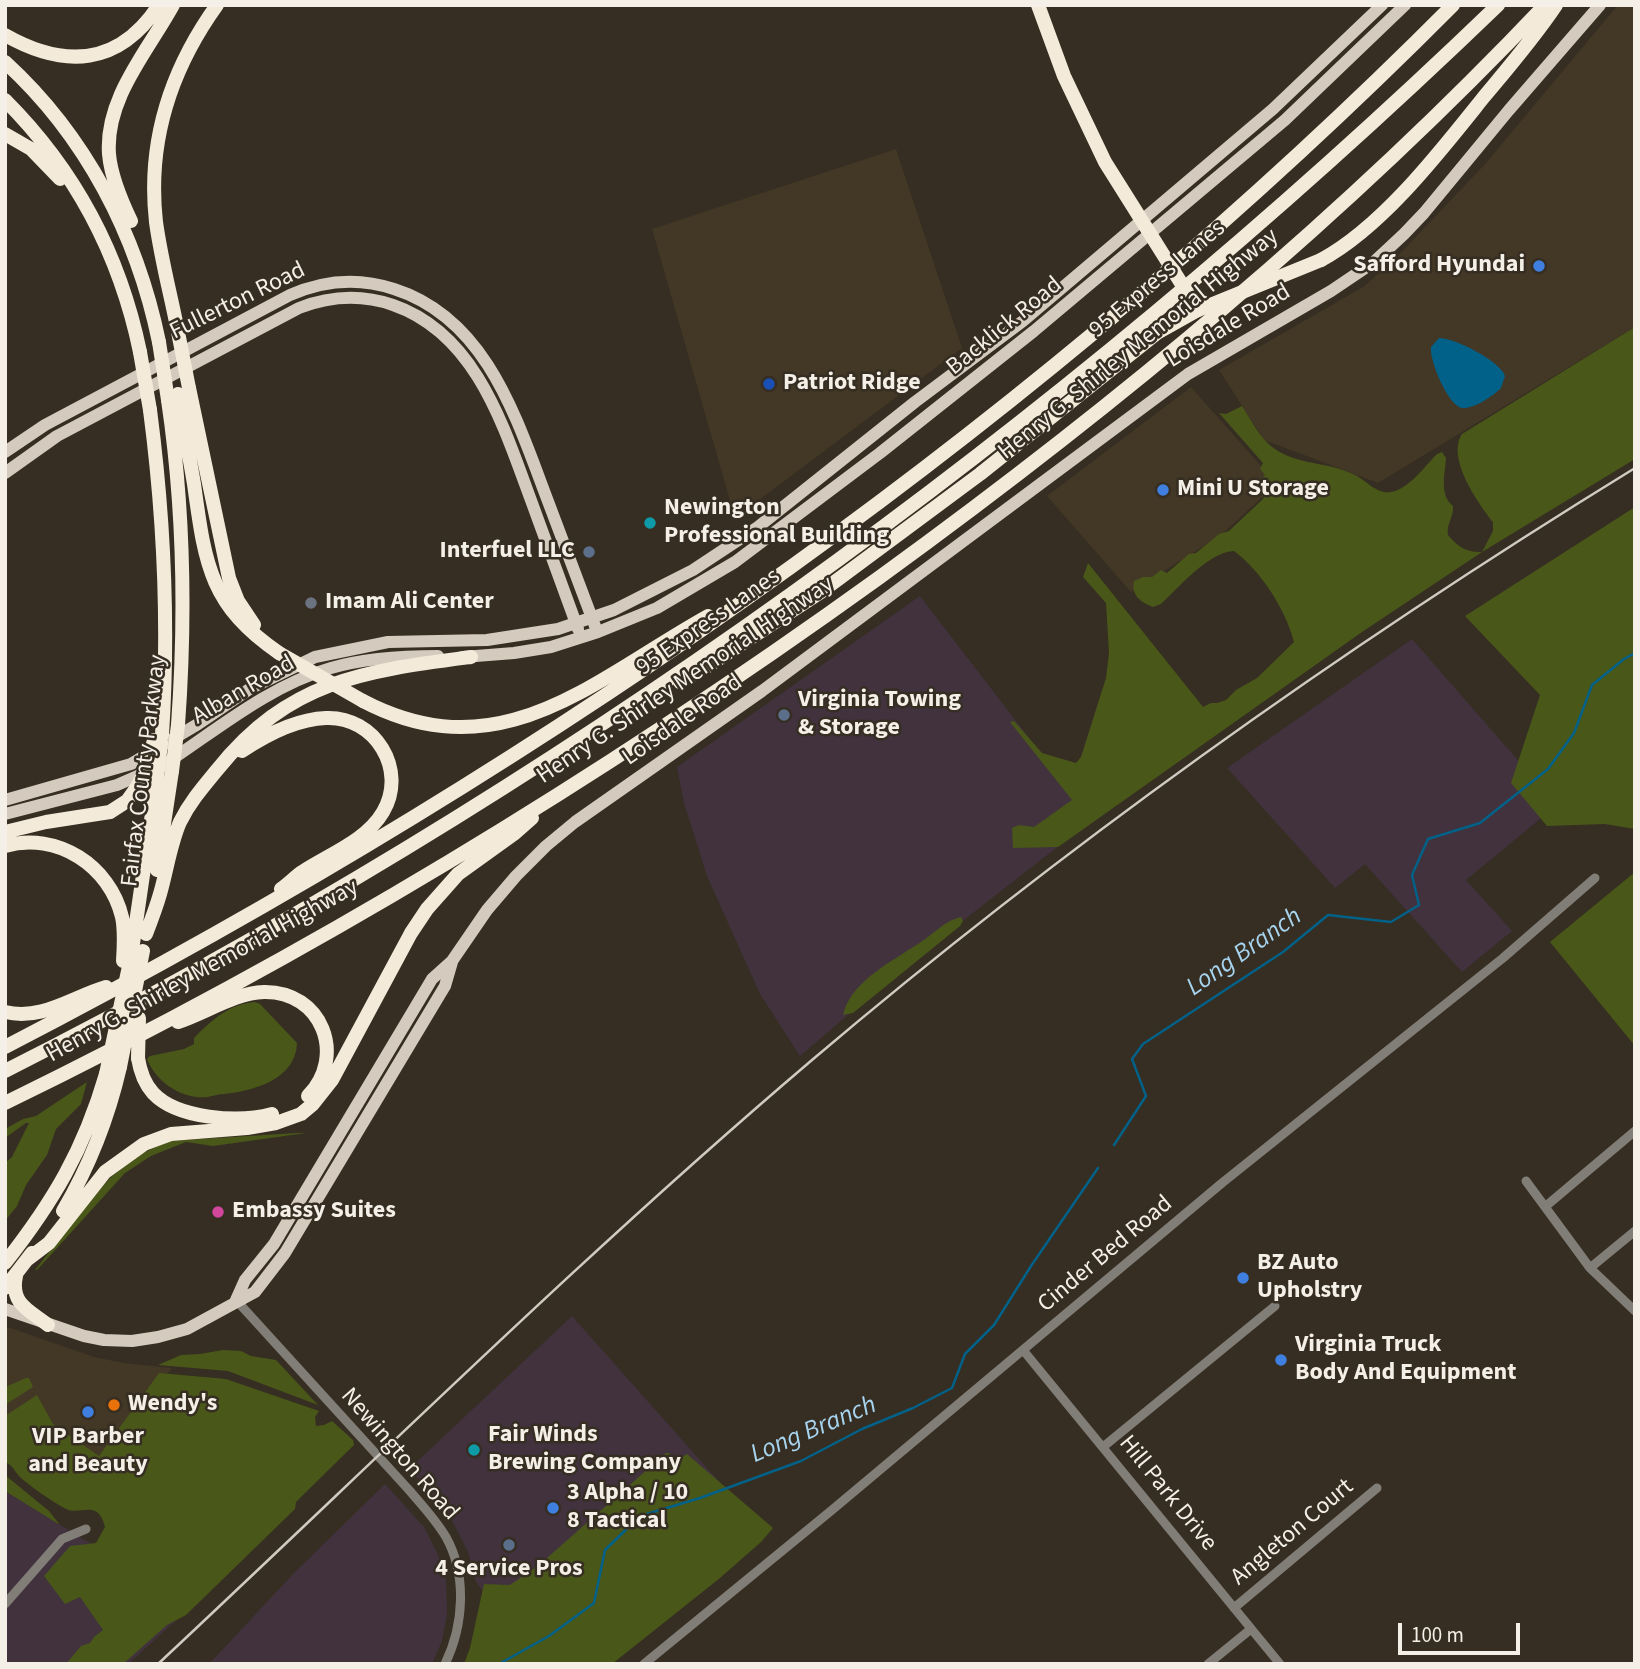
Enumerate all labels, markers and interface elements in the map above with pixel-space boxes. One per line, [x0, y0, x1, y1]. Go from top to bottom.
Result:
street label: 95 Express Lanes [1084, 215, 1232, 345]
street label: Henry G. Shirley Memorial Highway [993, 223, 1285, 467]
place label: Safford Hyundai [1353, 252, 1525, 280]
street label: Fullerton Road [166, 257, 310, 347]
marker: Safford Hyundai [1531, 258, 1547, 274]
street label: Backlick Road [941, 272, 1069, 382]
street label: Loisdale Road [1162, 279, 1296, 375]
place label: Patriot Ridge [783, 370, 921, 398]
marker: Patriot Ridge [761, 376, 777, 392]
place label: Mini U Storage [1177, 476, 1329, 504]
marker: Mini U Storage [1155, 482, 1171, 498]
place label: Newington Professional Building [664, 495, 889, 551]
marker: Newington Professional Building [642, 515, 658, 531]
place label: Interfuel LLC [439, 538, 575, 566]
marker: Interfuel LLC [581, 544, 597, 560]
street label: 95 Express Lanes [632, 563, 786, 683]
street label: Henry G. Shirley Memorial Highway [532, 571, 840, 791]
place label: Imam Ali Center [325, 589, 494, 617]
marker: Imam Ali Center [303, 595, 319, 611]
street label: Alban Road [188, 650, 300, 732]
street label: Fairfax County Parkway [116, 653, 174, 889]
street label: Loisdale Road [617, 669, 749, 773]
place label: Virginia Towing & Storage [798, 687, 961, 743]
marker: Virginia Towing & Storage [776, 707, 792, 723]
street label: Henry G. Shirley Memorial Highway [42, 874, 364, 1070]
water label: Long Branch [1181, 902, 1309, 1004]
street label: Cinder Bed Road [1033, 1190, 1179, 1320]
place label: Embassy Suites [232, 1198, 396, 1226]
marker: Embassy Suites [210, 1204, 226, 1220]
place label: BZ Auto Upholstry [1257, 1250, 1362, 1306]
marker: BZ Auto Upholstry [1235, 1270, 1251, 1286]
place label: Virginia Truck Body And Equipment [1295, 1332, 1517, 1388]
marker: Virginia Truck Body And Equipment [1273, 1352, 1289, 1368]
street label: Newington Road [334, 1383, 464, 1527]
place label: Wendy's [128, 1391, 217, 1419]
water label: Long Branch [746, 1391, 882, 1471]
marker: Wendy's [106, 1397, 122, 1413]
marker: VIP Barber and Beauty [80, 1404, 96, 1420]
place label: Fair Winds Brewing Company [488, 1422, 681, 1478]
place label: VIP Barber and Beauty [28, 1424, 148, 1480]
street label: Hill Park Drive [1112, 1430, 1222, 1558]
marker: Fair Winds Brewing Company [466, 1442, 482, 1458]
street label: Angleton Court [1226, 1473, 1360, 1593]
place label: 3 Alpha / 10 8 Tactical [567, 1480, 688, 1536]
marker: 3 Alpha / 10 8 Tactical [545, 1500, 561, 1516]
marker: 4 Service Pros [501, 1537, 517, 1553]
place label: 4 Service Pros [435, 1556, 583, 1584]
scale bar [1402, 1610, 1524, 1654]
text: 100 m [1411, 1620, 1464, 1650]

